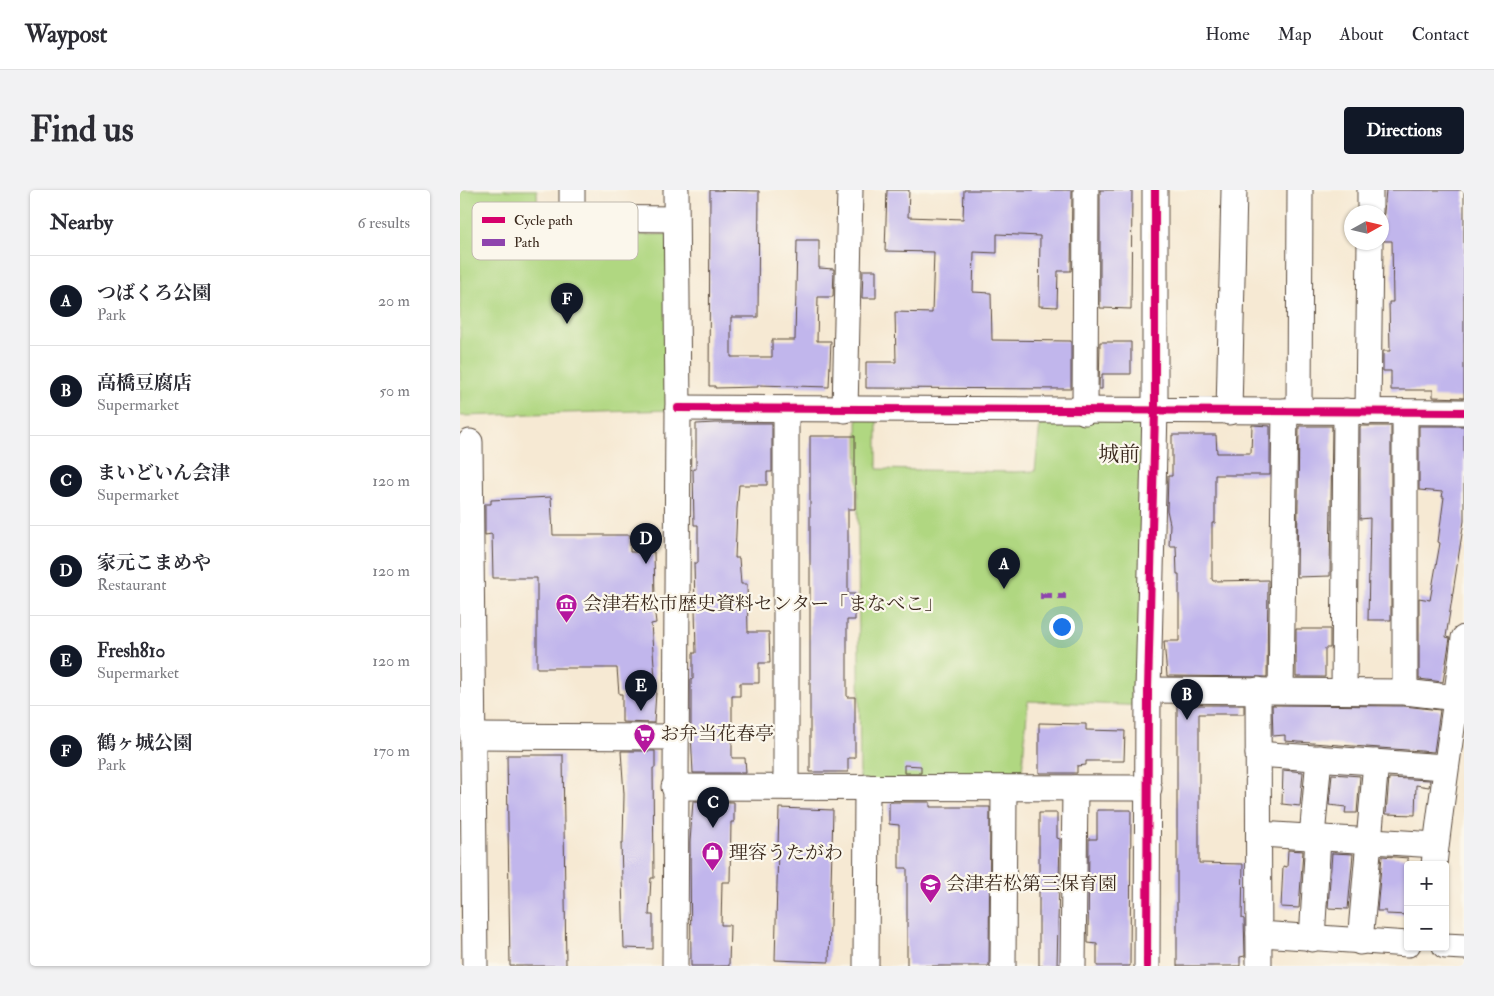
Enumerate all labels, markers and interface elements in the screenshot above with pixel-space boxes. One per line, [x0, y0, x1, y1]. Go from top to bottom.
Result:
text: Waypost [25, 19, 107, 50]
text: Home [1205, 23, 1250, 46]
text: Map [1278, 23, 1312, 46]
text: About [1340, 23, 1384, 46]
text: Contact [1412, 23, 1469, 46]
button: Directions [1344, 107, 1464, 154]
text: Find us [30, 108, 134, 152]
legend [472, 202, 638, 260]
north arrow [1344, 205, 1389, 250]
text: Nearby [50, 209, 113, 236]
text: Cycle path [514, 212, 574, 230]
text: 6 results [358, 213, 410, 233]
text: Path [514, 234, 540, 251]
text: つばくろ公園 [97, 281, 211, 305]
pin: F [551, 283, 583, 324]
text: A [61, 291, 71, 311]
text: 20 m [378, 291, 410, 311]
text: Park [97, 305, 126, 325]
text: 高橋豆腐店 [97, 371, 192, 395]
text: B [61, 381, 71, 401]
text: 50 m [379, 381, 410, 401]
text: Supermarket [97, 395, 179, 415]
district label: 城前 [1098, 441, 1140, 468]
text: まいどいん会津 [97, 461, 230, 485]
text: C [60, 471, 72, 491]
text: 120 m [372, 471, 410, 491]
text: Supermarket [97, 485, 179, 505]
pin: D [630, 523, 662, 564]
pin: A [988, 548, 1020, 589]
text: 家元こまめや [97, 551, 211, 575]
text: D [59, 561, 73, 581]
text: 120 m [372, 561, 410, 581]
text: Restaurant [97, 575, 166, 595]
museum icon: 会津若松市歴史資料センター「まなべこ」 [555, 592, 579, 623]
place label: 会津若松市歴史資料センター「まなべこ」 [583, 592, 943, 616]
your location [1049, 614, 1075, 640]
text: Fresh810 [97, 639, 165, 663]
text: E [60, 651, 72, 671]
text: 120 m [372, 651, 410, 671]
text: Supermarket [97, 663, 179, 683]
pin: E [625, 670, 657, 711]
pin: B [1171, 679, 1203, 720]
supermarket icon: お弁当花春亭 [632, 722, 656, 753]
place label: お弁当花春亭 [660, 722, 774, 746]
text: 鶴ヶ城公園 [97, 731, 192, 755]
text: F [61, 741, 71, 761]
text: 170 m [373, 741, 410, 761]
text: Park [97, 755, 126, 775]
pin: C [697, 787, 729, 828]
shop icon: 理容うたがわ [701, 841, 725, 872]
place label: 理容うたがわ [729, 841, 843, 865]
map controls [1404, 861, 1449, 951]
button: + [1404, 861, 1449, 906]
school or university icon: 会津若松第三保育園 [918, 872, 942, 903]
place label: 会津若松第三保育園 [946, 872, 1117, 896]
button: − [1404, 906, 1449, 951]

